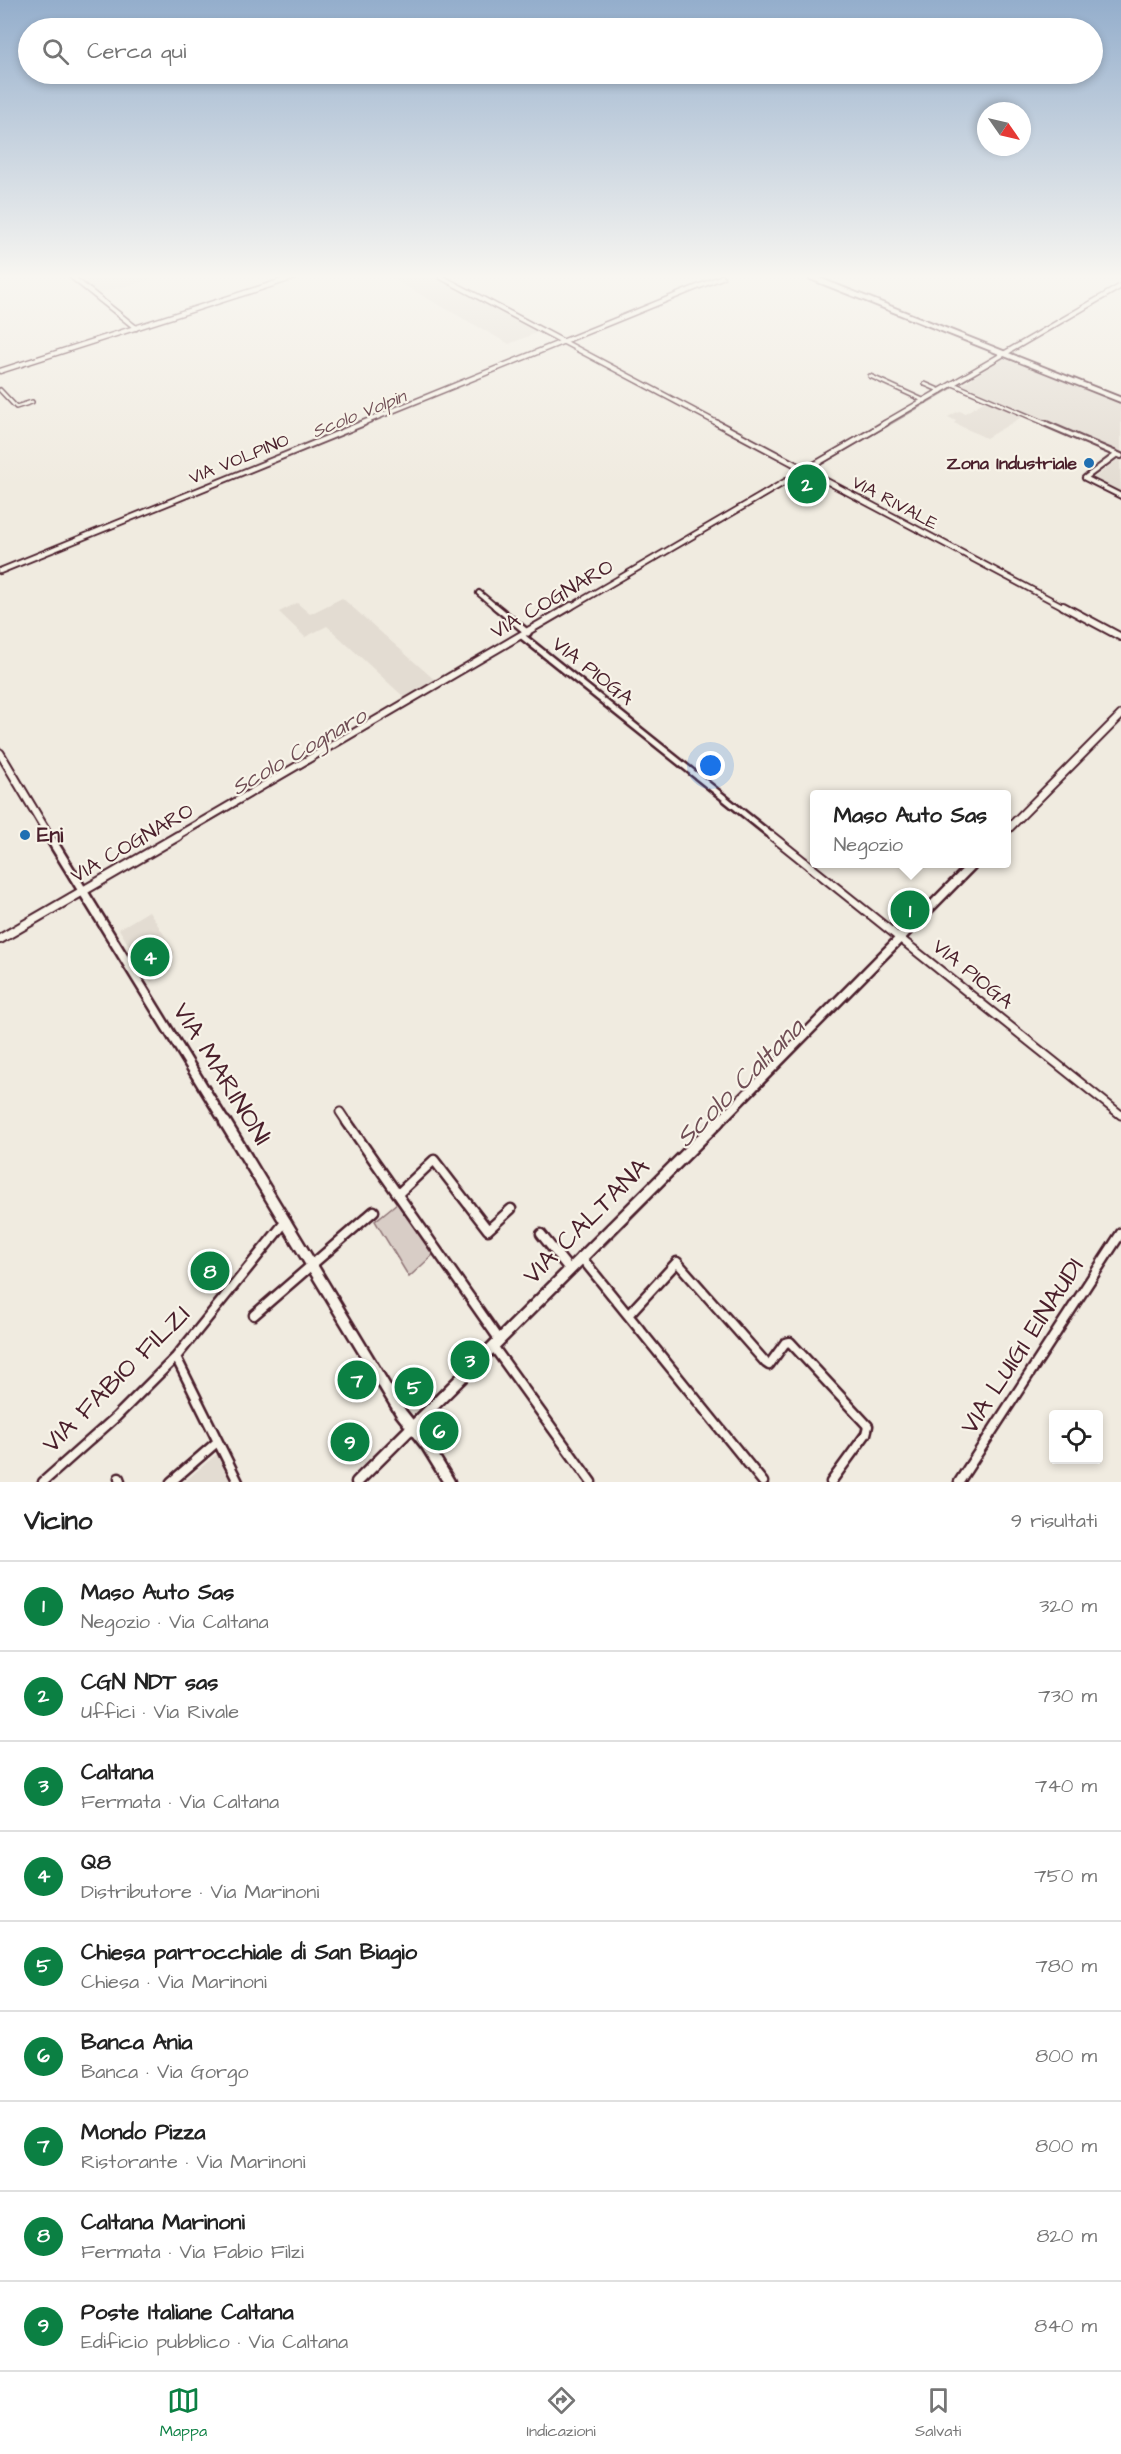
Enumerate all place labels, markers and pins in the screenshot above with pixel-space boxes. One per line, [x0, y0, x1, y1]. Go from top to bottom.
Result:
place label: Zona Industriale [947, 451, 1077, 476]
marker: Zona Industriale [1082, 456, 1096, 470]
pin: 2 [788, 462, 826, 506]
place label: Eni [37, 821, 64, 850]
marker: Eni [18, 828, 32, 842]
pin: 1 [890, 888, 930, 932]
pin: 4 [130, 934, 170, 980]
pin: 8 [190, 1248, 230, 1294]
pin: 3 [450, 1338, 490, 1382]
pin: 7 [338, 1358, 376, 1402]
pin: 5 [394, 1364, 434, 1410]
pin: 6 [420, 1408, 458, 1454]
pin: 9 [330, 1420, 370, 1464]

